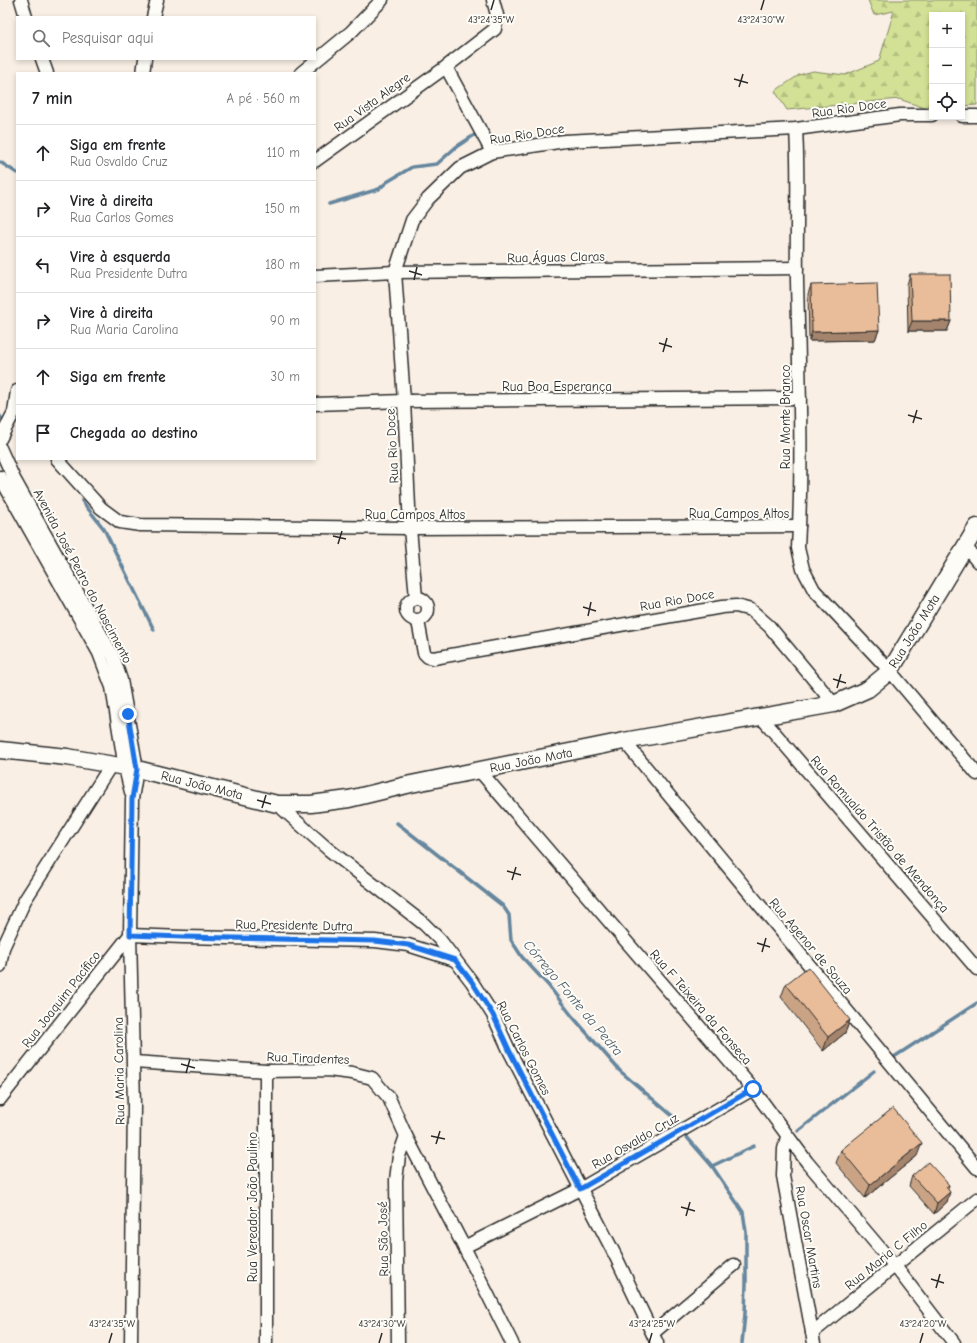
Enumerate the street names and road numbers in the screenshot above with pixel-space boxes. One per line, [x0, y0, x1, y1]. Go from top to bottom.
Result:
street label: Rua Vista Alegre [331, 69, 413, 135]
street label: Rua Rio Doce [811, 95, 888, 121]
street label: Rua Rio Doce [489, 121, 566, 147]
street label: Rua Águas Claras [507, 248, 605, 265]
street label: Rua Monte Branco [778, 365, 793, 469]
street label: Rua Boa Esperança [502, 379, 612, 394]
street label: Rua Rio Doce [383, 408, 401, 484]
street label: Avenida José Pedro do Nascimento [31, 486, 135, 666]
street label: Rua Campos Altos [689, 506, 789, 521]
street label: Rua Campos Altos [365, 507, 465, 522]
street label: Rua Rio Doce [639, 586, 716, 614]
street label: Rua João Mota [885, 591, 943, 671]
street label: Rua João Mota [488, 745, 574, 775]
street label: Rua Romualdo Tristão de Mendonça [808, 753, 952, 915]
street label: Rua João Mota [159, 768, 245, 802]
street label: Rua Agenor de Souza [767, 895, 855, 997]
street label: Rua Presidente Dutra [235, 916, 353, 934]
street label: Rua F Teixeira da Fonseca [647, 946, 755, 1068]
street label: Rua Joaquim Pacífico [19, 947, 104, 1050]
street label: Rua Carlos Gomes [494, 998, 554, 1098]
street label: Rua Maria Carolina [111, 1017, 127, 1125]
street label: Rua Tiradentes [266, 1049, 350, 1067]
street label: Rua Osvaldo Cruz [589, 1110, 681, 1172]
street label: Rua Vereador João Paulino [245, 1132, 260, 1282]
street label: Rua Oscar Martins [793, 1185, 825, 1289]
street label: Rua São José [375, 1201, 391, 1277]
street label: Rua Maria C Filho [842, 1217, 930, 1293]

